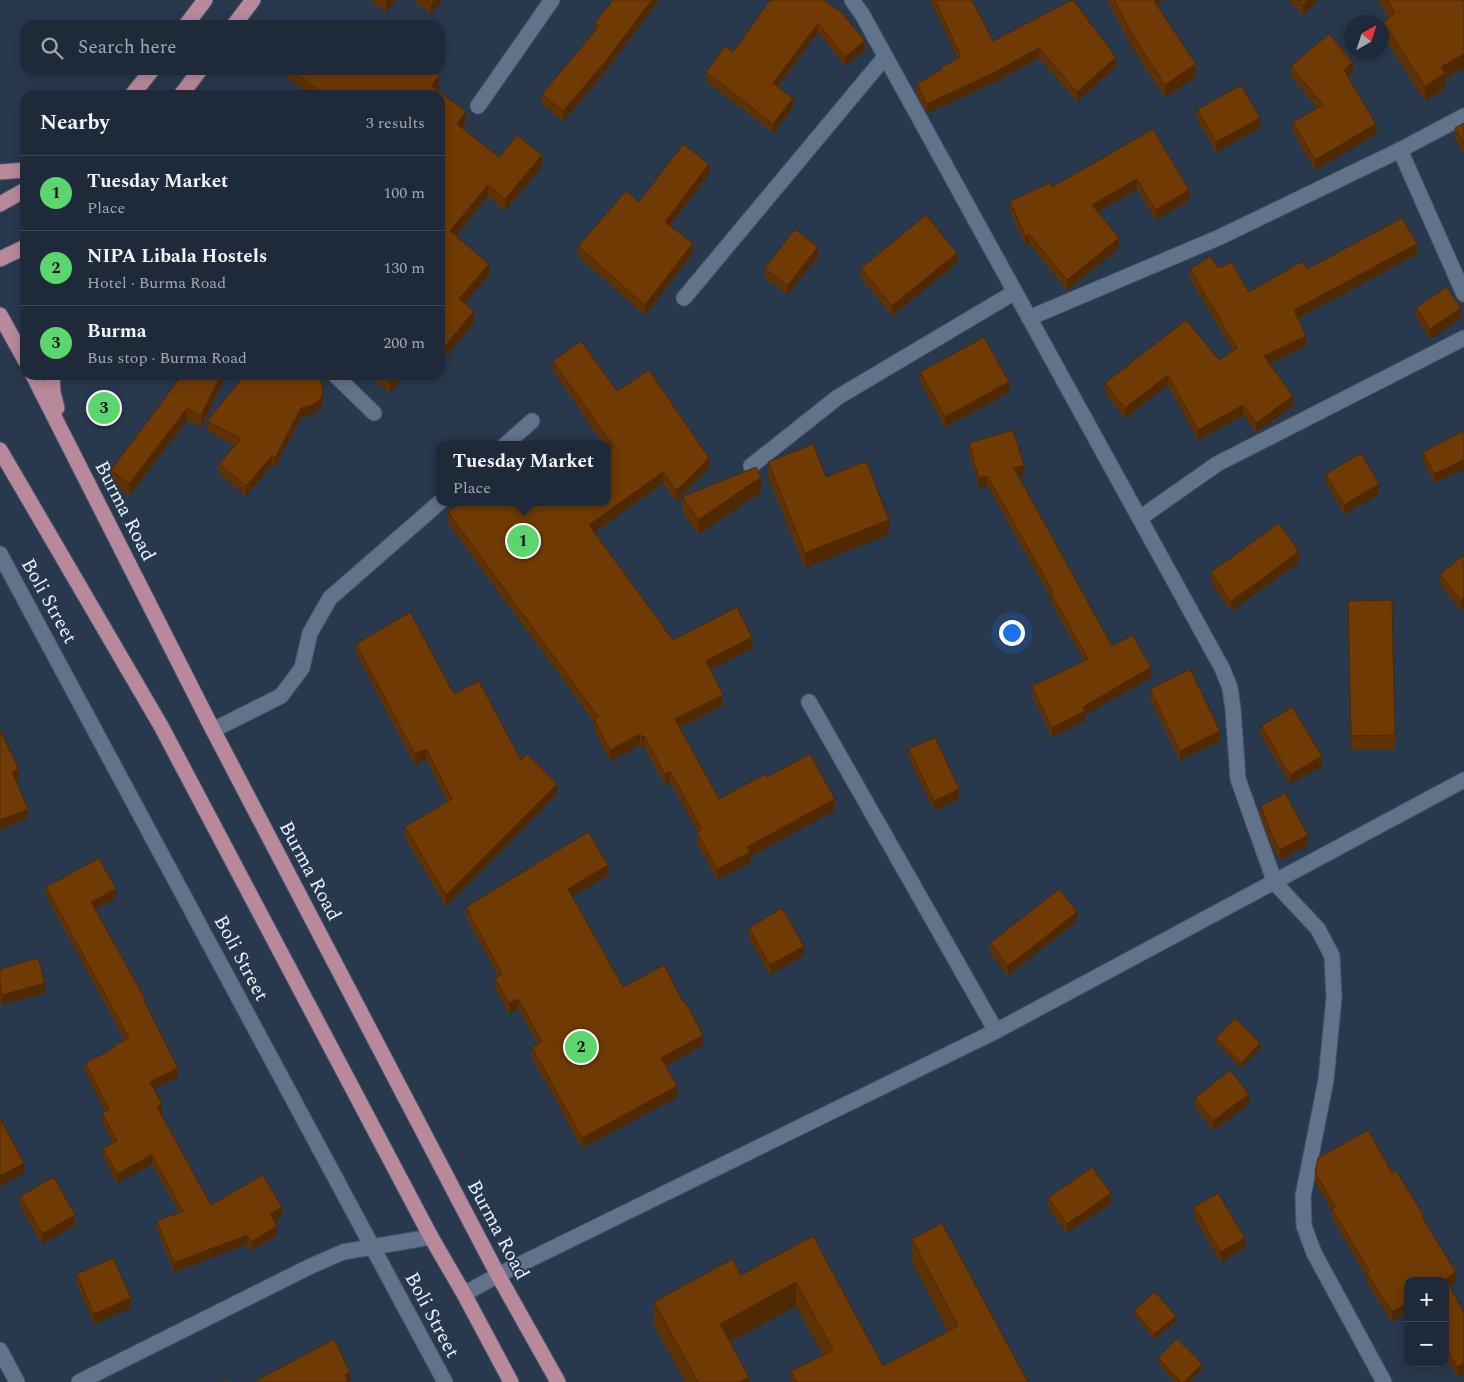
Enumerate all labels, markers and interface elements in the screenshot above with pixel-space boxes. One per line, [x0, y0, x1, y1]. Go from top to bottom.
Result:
north arrow [1344, 15, 1389, 60]
search box [20, 20, 445, 75]
text: Search here [78, 33, 177, 62]
icon: search [38, 34, 66, 62]
text: Nearby [40, 107, 110, 139]
text: 3 results [366, 111, 425, 135]
text: Tuesday Market [87, 167, 228, 196]
text: 1 [52, 181, 60, 205]
text: 100 m [383, 181, 425, 205]
text: Place [87, 196, 125, 220]
text: NIPA Libala Hostels [87, 242, 267, 271]
text: 2 [52, 256, 60, 280]
text: 130 m [383, 256, 425, 280]
text: Hotel · Burma Road [87, 271, 226, 295]
text: Burma [87, 317, 147, 346]
text: 3 [52, 331, 60, 355]
text: 200 m [383, 331, 425, 355]
text: Bus stop · Burma Road [87, 346, 247, 370]
pin: 3 [88, 389, 120, 427]
popup [436, 441, 611, 506]
text: Tuesday Market [453, 447, 594, 476]
street label: Burma Road [87, 456, 163, 566]
text: Place [453, 476, 491, 500]
pin: 1 [507, 522, 539, 560]
street label: Boli Street [13, 553, 85, 649]
your location [999, 620, 1025, 646]
street label: Burma Road [271, 816, 349, 926]
street label: Boli Street [206, 910, 276, 1006]
pin: 2 [565, 1028, 597, 1066]
street label: Burma Road [459, 1175, 537, 1285]
street label: Boli Street [397, 1267, 467, 1363]
map controls [1404, 1277, 1449, 1367]
button: + [1404, 1277, 1449, 1322]
button: − [1404, 1322, 1449, 1367]

